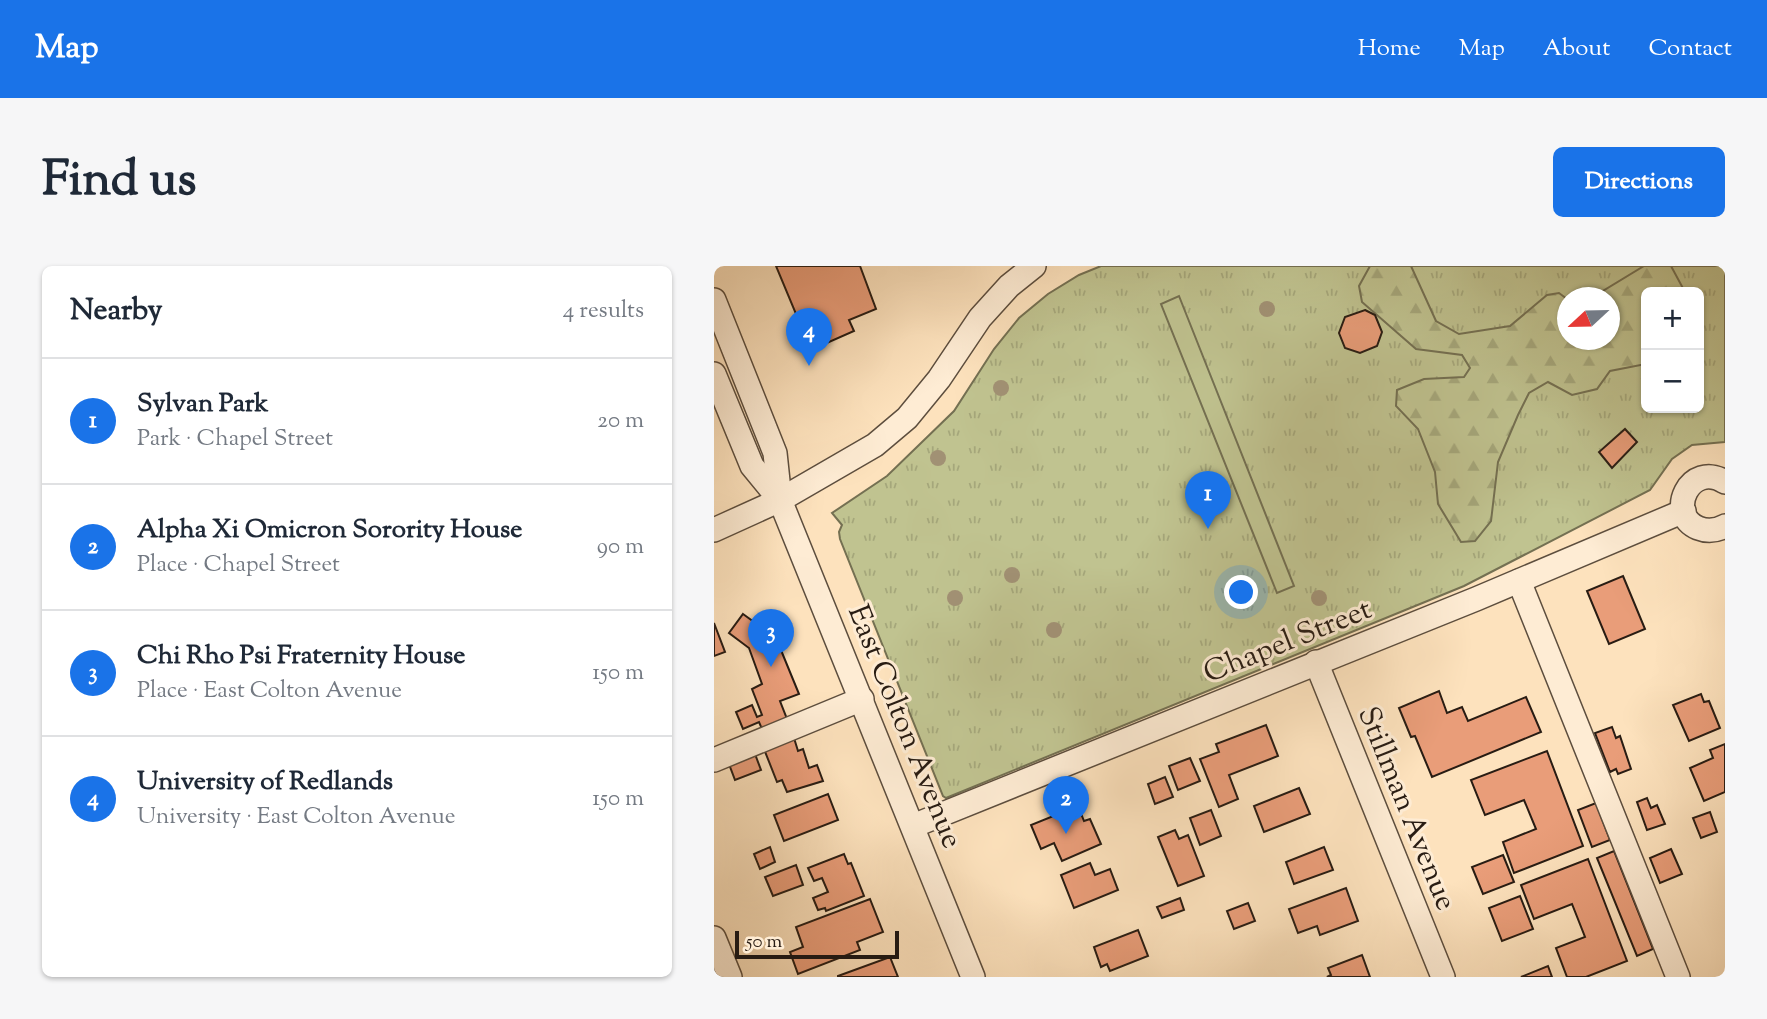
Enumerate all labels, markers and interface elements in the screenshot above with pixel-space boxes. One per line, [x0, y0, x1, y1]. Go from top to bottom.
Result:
text: Map [35, 25, 99, 73]
text: Home [1358, 32, 1421, 66]
text: Map [1459, 32, 1505, 66]
text: About [1543, 32, 1610, 66]
text: Contact [1648, 32, 1732, 66]
text: Find us [42, 147, 196, 217]
button: Directions [1553, 147, 1725, 217]
north arrow [1557, 287, 1620, 350]
map controls [1641, 287, 1704, 413]
button: + [1641, 287, 1704, 350]
text: Nearby [70, 290, 162, 333]
text: 4 results [563, 295, 644, 328]
pin: 4 [786, 308, 832, 366]
button: − [1641, 350, 1704, 413]
text: Sylvan Park [137, 386, 269, 423]
text: 1 [89, 405, 97, 438]
text: 20 m [597, 405, 644, 438]
text: Park · Chapel Street [137, 423, 333, 456]
pin: 1 [1185, 471, 1231, 529]
text: Alpha Xi Omicron Sorority House [137, 512, 522, 549]
text: 2 [88, 531, 98, 564]
text: 90 m [597, 531, 644, 564]
text: Place · Chapel Street [137, 549, 340, 582]
your location [1224, 575, 1258, 609]
street label: Chapel Street [1197, 589, 1379, 696]
street label: East Colton Avenue [835, 599, 972, 855]
pin: 3 [748, 609, 794, 667]
text: Chi Rho Psi Fraternity House [137, 638, 465, 675]
text: 3 [88, 657, 98, 690]
text: 150 m [592, 657, 644, 690]
text: Place · East Colton Avenue [137, 675, 402, 708]
street label: Stillman Avenue [1345, 701, 1466, 917]
text: University of Redlands [137, 764, 393, 801]
pin: 2 [1043, 776, 1089, 834]
text: 4 [87, 783, 99, 816]
text: 150 m [592, 783, 644, 816]
text: University · East Colton Avenue [137, 801, 455, 834]
scale bar [735, 928, 900, 960]
text: 50 m [746, 929, 782, 956]

